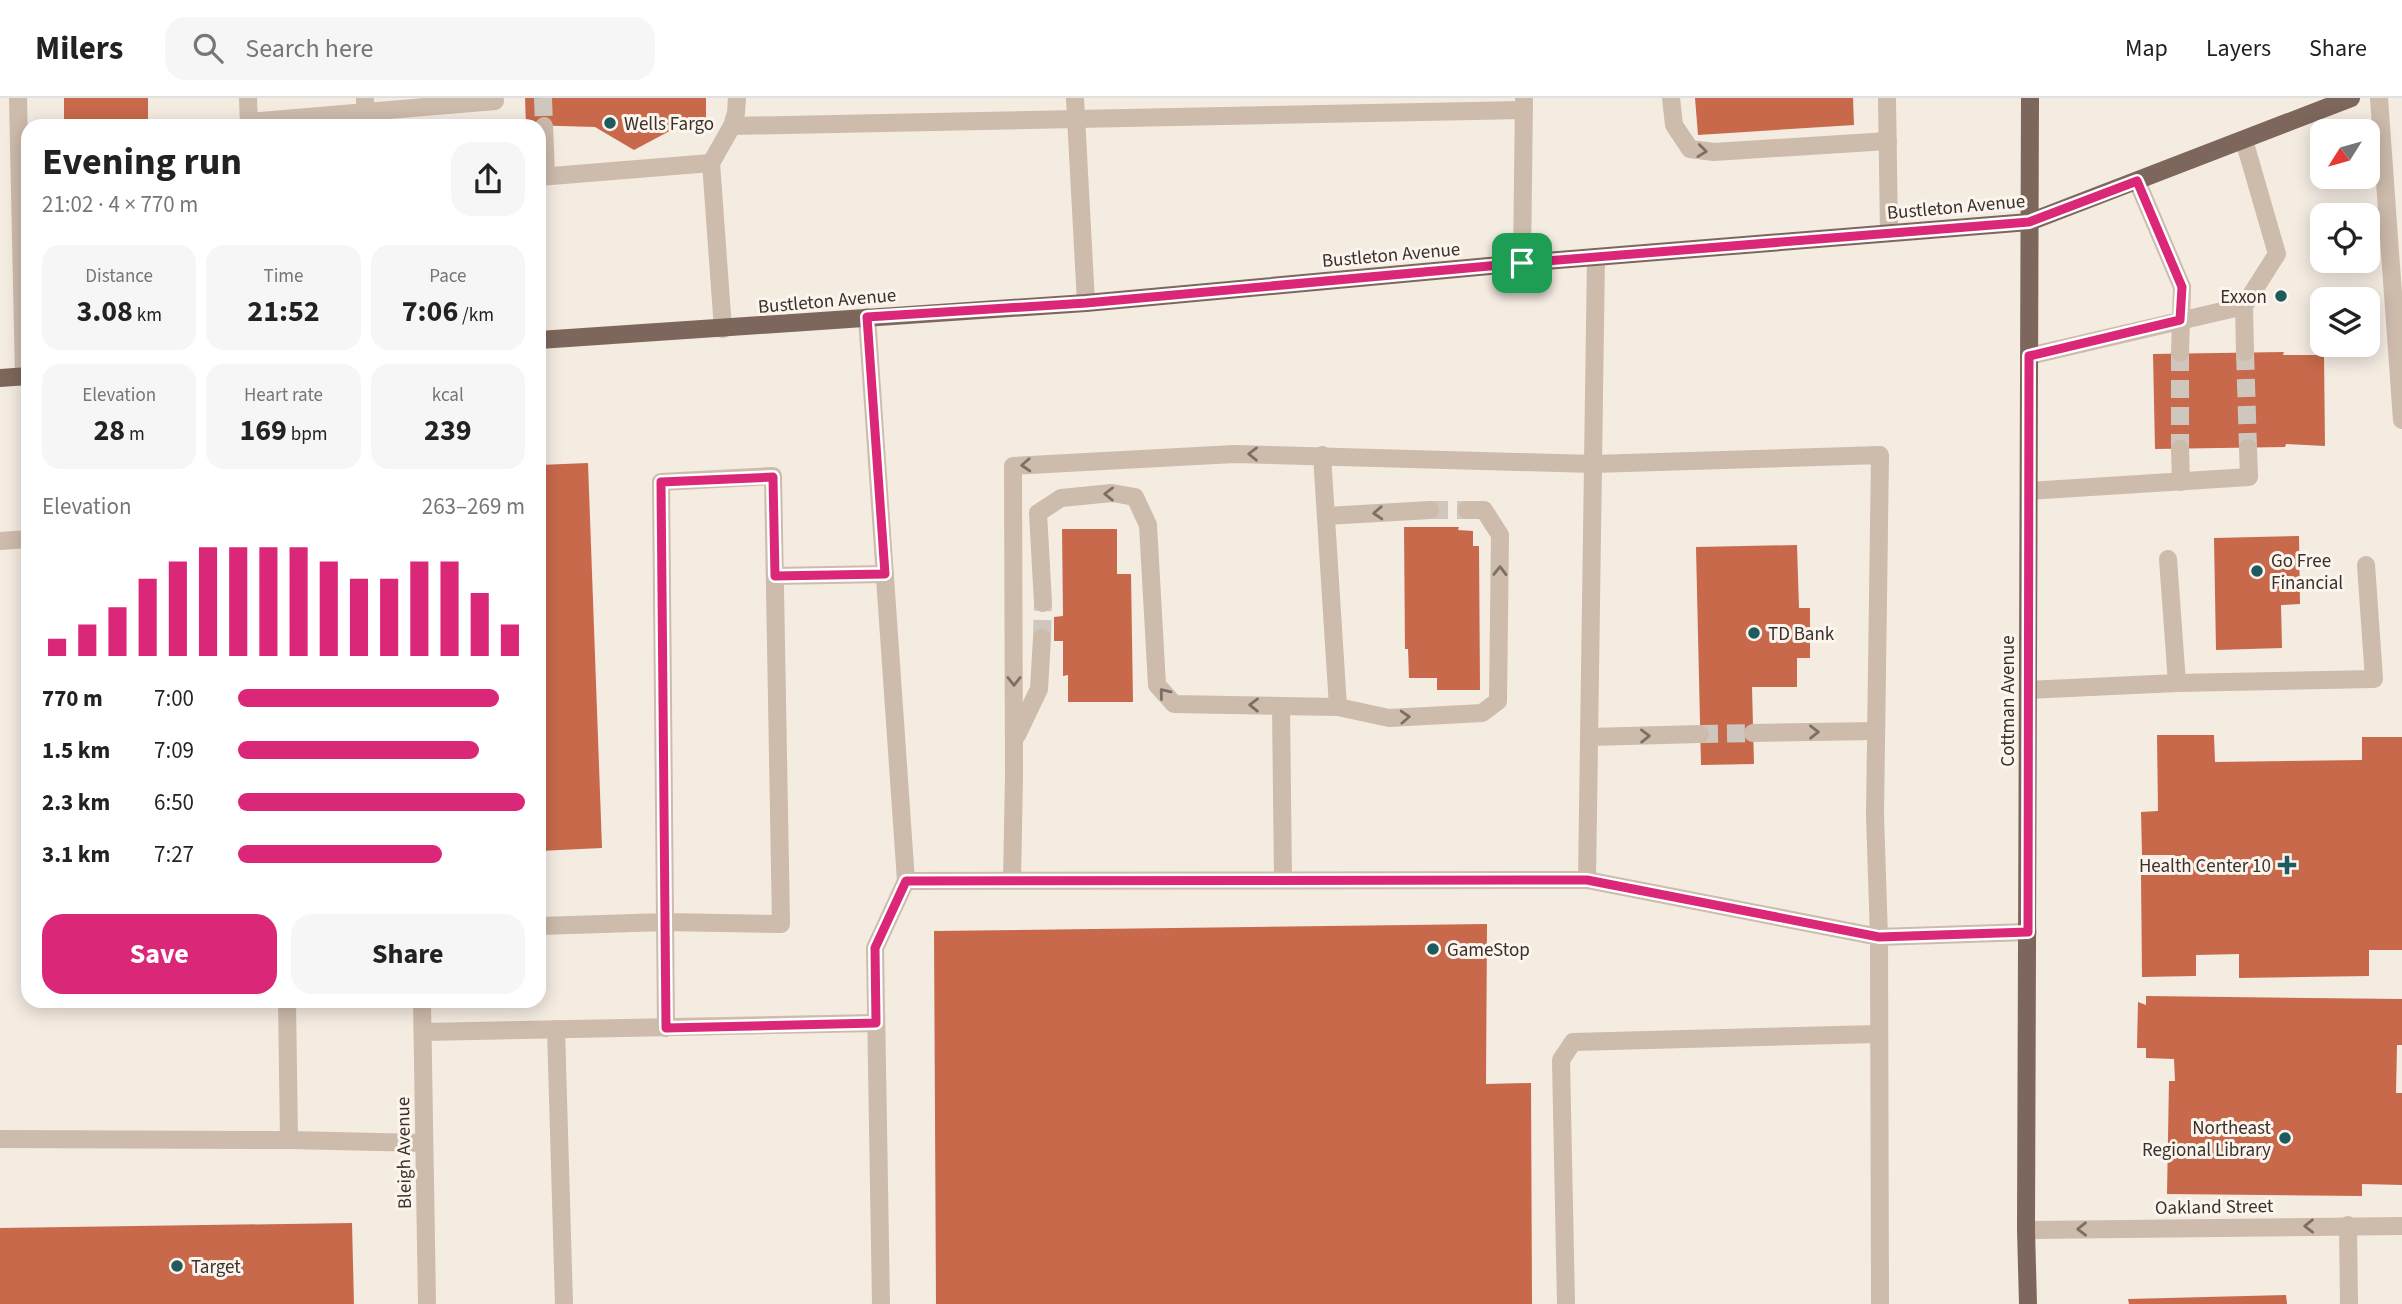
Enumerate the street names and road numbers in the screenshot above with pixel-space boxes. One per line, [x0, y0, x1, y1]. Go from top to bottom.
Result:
street label: Bustleton Avenue [1886, 188, 2026, 227]
street label: Bustleton Avenue [1321, 236, 1461, 275]
street label: Bustleton Avenue [757, 282, 897, 321]
street label: Cottman Avenue [1995, 635, 2022, 767]
street label: Bleigh Avenue [390, 1097, 419, 1209]
street label: Oakland Street [2155, 1193, 2274, 1222]

